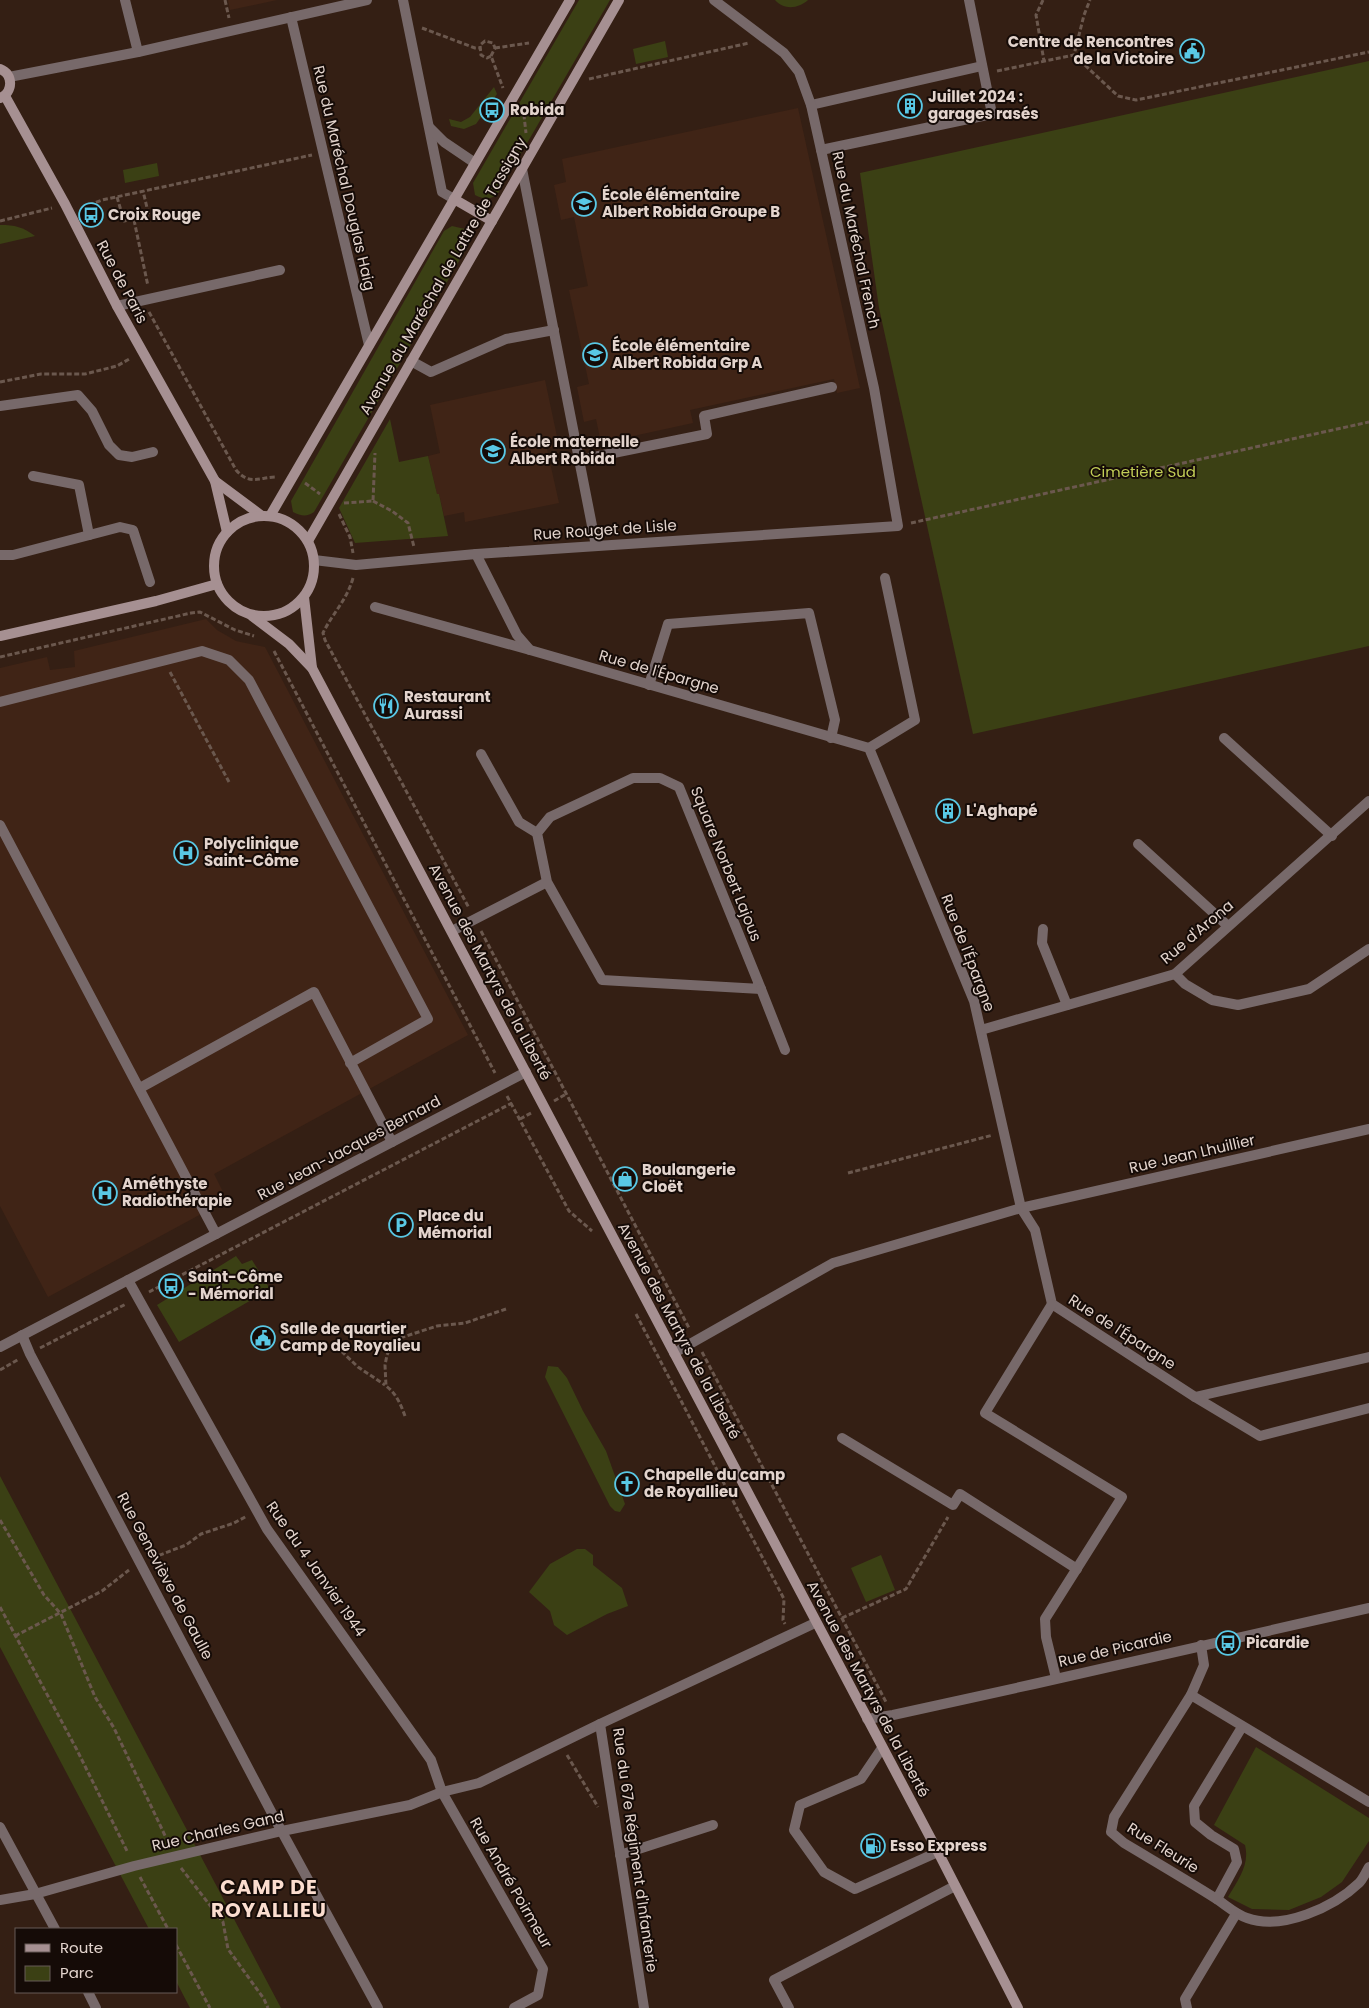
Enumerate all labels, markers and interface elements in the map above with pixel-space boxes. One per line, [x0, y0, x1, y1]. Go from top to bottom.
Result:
place label: Centre de Rencontres de la Victoire [1008, 31, 1174, 69]
public building icon: Centre de Rencontres de la Victoire [1179, 38, 1205, 64]
street label: Rue du Maréchal Douglas Haig [308, 63, 381, 292]
place label: Juillet 2024 : garages rasés [928, 86, 1039, 124]
building icon: Juillet 2024 : garages rasés [897, 93, 923, 119]
bus stop icon: Robida [479, 97, 505, 123]
place label: Robida [510, 99, 564, 120]
street label: Avenue du Maréchal de Lattre de Tassigny [354, 132, 531, 419]
street label: Rue du Maréchal French [827, 149, 886, 331]
place label: École élémentaire Albert Robida Groupe B [602, 184, 780, 222]
school or university icon: École élémentaire Albert Robida Groupe B [571, 191, 597, 217]
bus stop icon: Croix Rouge [78, 202, 104, 228]
place label: Croix Rouge [108, 204, 201, 225]
street label: Rue de Paris [92, 236, 153, 327]
place label: École élémentaire Albert Robida Grp A [612, 335, 762, 373]
school or university icon: École élémentaire Albert Robida Grp A [582, 342, 608, 368]
place label: École maternelle Albert Robida [510, 431, 639, 469]
school or university icon: École maternelle Albert Robida [480, 438, 506, 464]
park label: Cimetière Sud [1090, 461, 1196, 482]
street label: Rue Rouget de Lisle [533, 514, 677, 545]
street label: Rue de l'Épargne [597, 644, 722, 699]
place label: Restaurant Aurassi [404, 686, 491, 724]
restaurant icon: Restaurant Aurassi [373, 693, 399, 719]
street label: Square Norbert Lajous [686, 783, 767, 944]
building icon: L'Aghapé [935, 798, 961, 824]
place label: L'Aghapé [966, 800, 1037, 821]
place label: Polyclinique Saint-Côme [204, 833, 299, 871]
hospital icon: Polyclinique Saint-Côme [173, 840, 199, 866]
street label: Avenue des Martyrs de la Liberté [424, 860, 557, 1084]
street label: Rue de l'Épargne [936, 891, 1001, 1015]
street label: Rue d'Arona [1156, 895, 1238, 968]
street label: Rue Jean-Jacques Bernard [253, 1090, 444, 1205]
street label: Rue Jean Lhuillier [1127, 1129, 1257, 1178]
place label: Boulangerie Cloët [642, 1159, 736, 1197]
shop icon: Boulangerie Cloët [612, 1166, 638, 1192]
place label: Améthyste Radiothérapie [122, 1173, 232, 1211]
hospital icon: Améthyste Radiothérapie [92, 1180, 118, 1206]
place label: Place du Mémorial [418, 1205, 492, 1243]
parking icon: Place du Mémorial [388, 1212, 414, 1238]
street label: Avenue des Martyrs de la Liberté [613, 1219, 746, 1443]
place label: Saint-Côme - Mémorial [188, 1266, 283, 1304]
bus stop icon: Saint-Côme - Mémorial [158, 1273, 184, 1299]
street label: Rue de l'Épargne [1064, 1289, 1180, 1374]
place label: Salle de quartier Camp de Royalieu [280, 1318, 421, 1356]
public building icon: Salle de quartier Camp de Royalieu [250, 1325, 276, 1351]
place label: Chapelle du camp de Royallieu [644, 1464, 785, 1502]
church icon: Chapelle du camp de Royallieu [614, 1471, 640, 1497]
street label: Rue Geneviève de Gaulle [112, 1488, 219, 1663]
street label: Rue du 4 Janvier 1944 [262, 1497, 371, 1641]
street label: Avenue des Martyrs de la Liberté [802, 1577, 935, 1801]
street label: Rue de Picardie [1056, 1625, 1174, 1672]
bus stop icon: Picardie [1215, 1630, 1241, 1656]
place label: Picardie [1246, 1632, 1309, 1653]
street label: Rue du 67e Régiment d'Infanterie [608, 1726, 663, 1974]
street label: Rue Charles Gand [150, 1805, 286, 1856]
street label: Rue André Poirmeur [465, 1813, 558, 1953]
street label: Rue Fleurie [1123, 1817, 1203, 1878]
fuel station icon: Esso Express [860, 1833, 886, 1859]
place label: Esso Express [890, 1835, 987, 1856]
district label: CAMP DE ROYALLIEU [211, 1873, 327, 1924]
legend [15, 1928, 178, 1993]
text: Route [60, 1937, 103, 1958]
text: Parc [60, 1962, 94, 1983]

